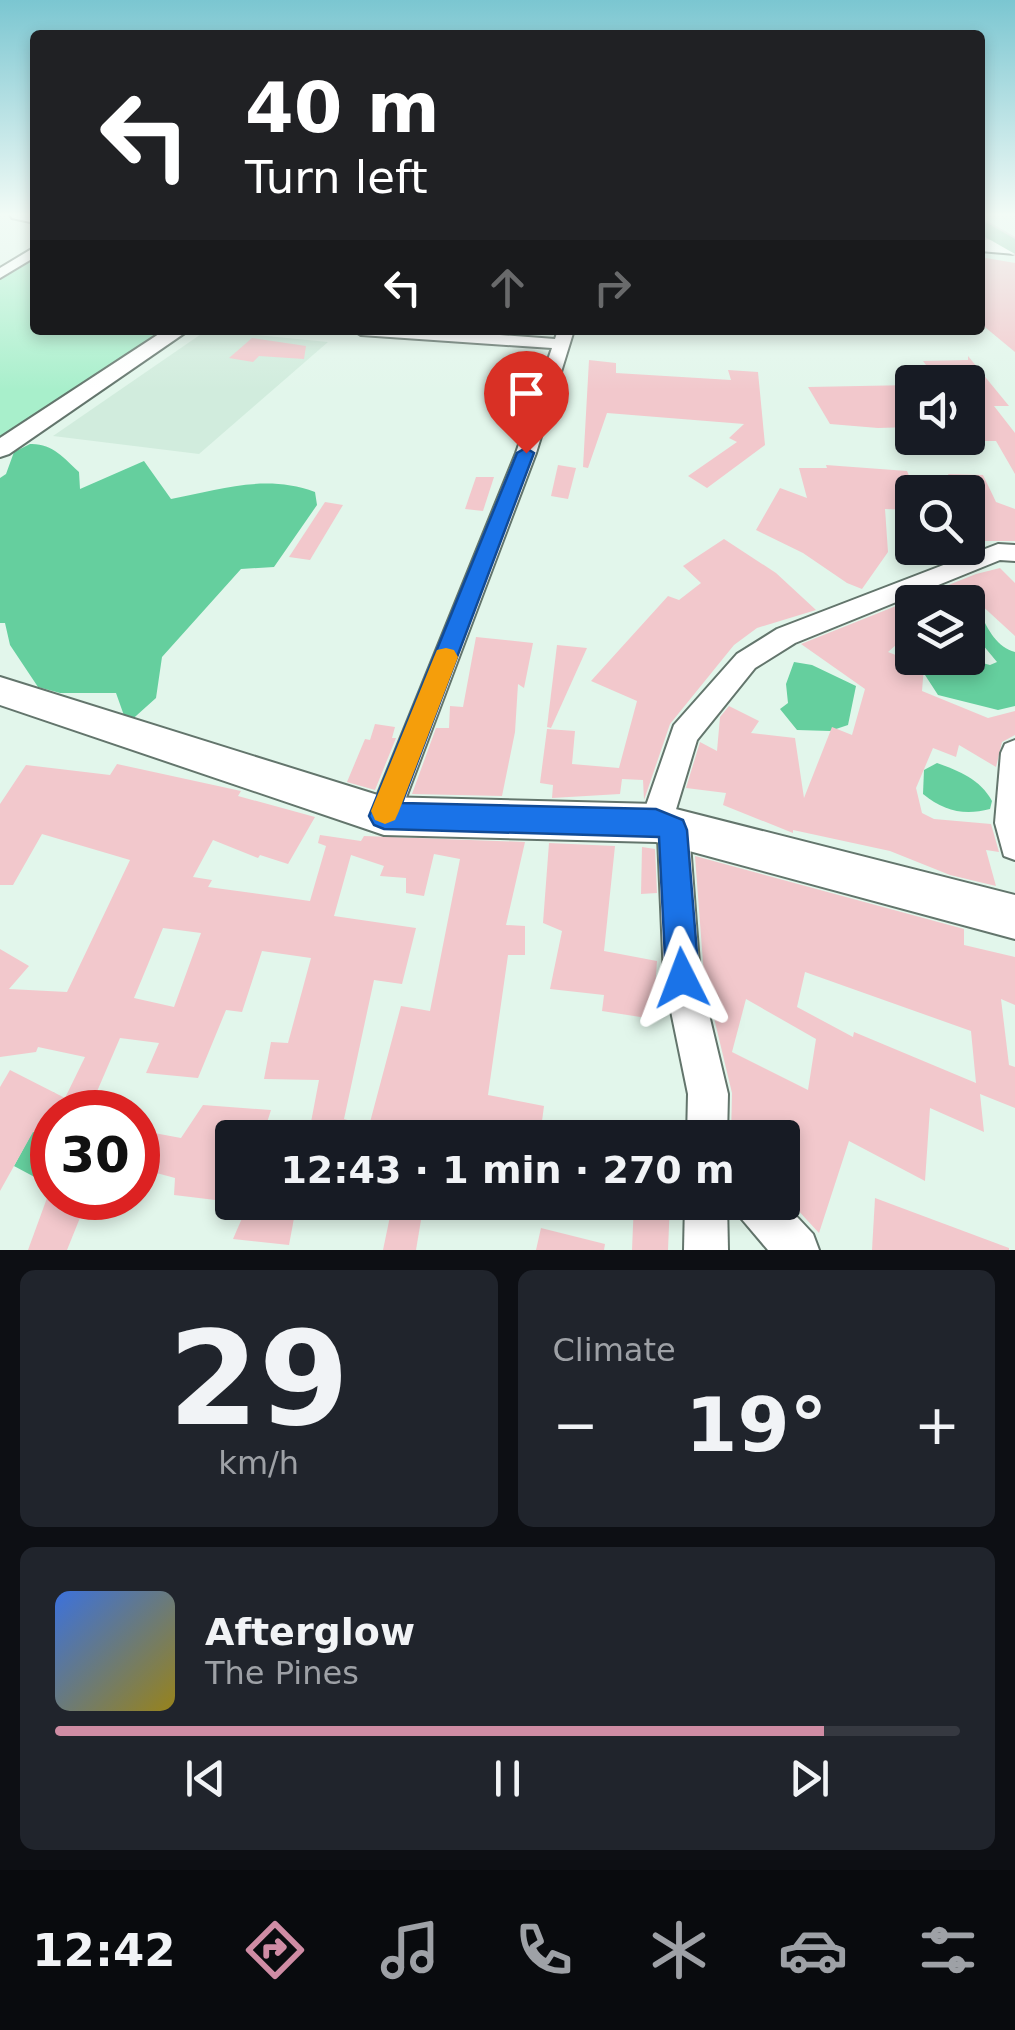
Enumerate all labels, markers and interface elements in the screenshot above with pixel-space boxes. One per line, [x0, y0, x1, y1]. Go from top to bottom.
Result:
text: 40 m [245, 67, 440, 149]
icon: left [80, 70, 210, 200]
text: Turn left [245, 151, 428, 204]
icon: left [375, 260, 430, 315]
icon: ahead [480, 260, 535, 315]
icon: right [585, 260, 640, 315]
pin [484, 351, 569, 454]
map controls [895, 365, 985, 675]
button: sound [895, 365, 985, 455]
icon: arrive [499, 366, 554, 421]
button: search [895, 475, 985, 565]
button: layers [895, 585, 985, 675]
position arrow [630, 926, 734, 1030]
speed limit sign: 30 [30, 1090, 160, 1220]
text: 12:43 · 1 min · 270 m [280, 1148, 735, 1192]
text: 29 [168, 1303, 349, 1455]
text: Climate [553, 1331, 676, 1369]
text: 19° [685, 1381, 827, 1469]
text: − [553, 1393, 599, 1457]
text: + [914, 1393, 960, 1457]
text: km/h [218, 1444, 299, 1482]
text: Afterglow [205, 1610, 415, 1654]
text: The Pines [205, 1654, 359, 1692]
icon: previous [178, 1751, 233, 1806]
icon: pause [480, 1751, 535, 1806]
icon: next [782, 1751, 837, 1806]
icon: directions [240, 1915, 310, 1985]
icon: music [375, 1915, 445, 1985]
icon: phone [509, 1915, 579, 1985]
icon: climate [644, 1915, 714, 1985]
icon: car [778, 1915, 848, 1985]
icon: filters [913, 1915, 983, 1985]
text: 12:42 [32, 1924, 176, 1977]

